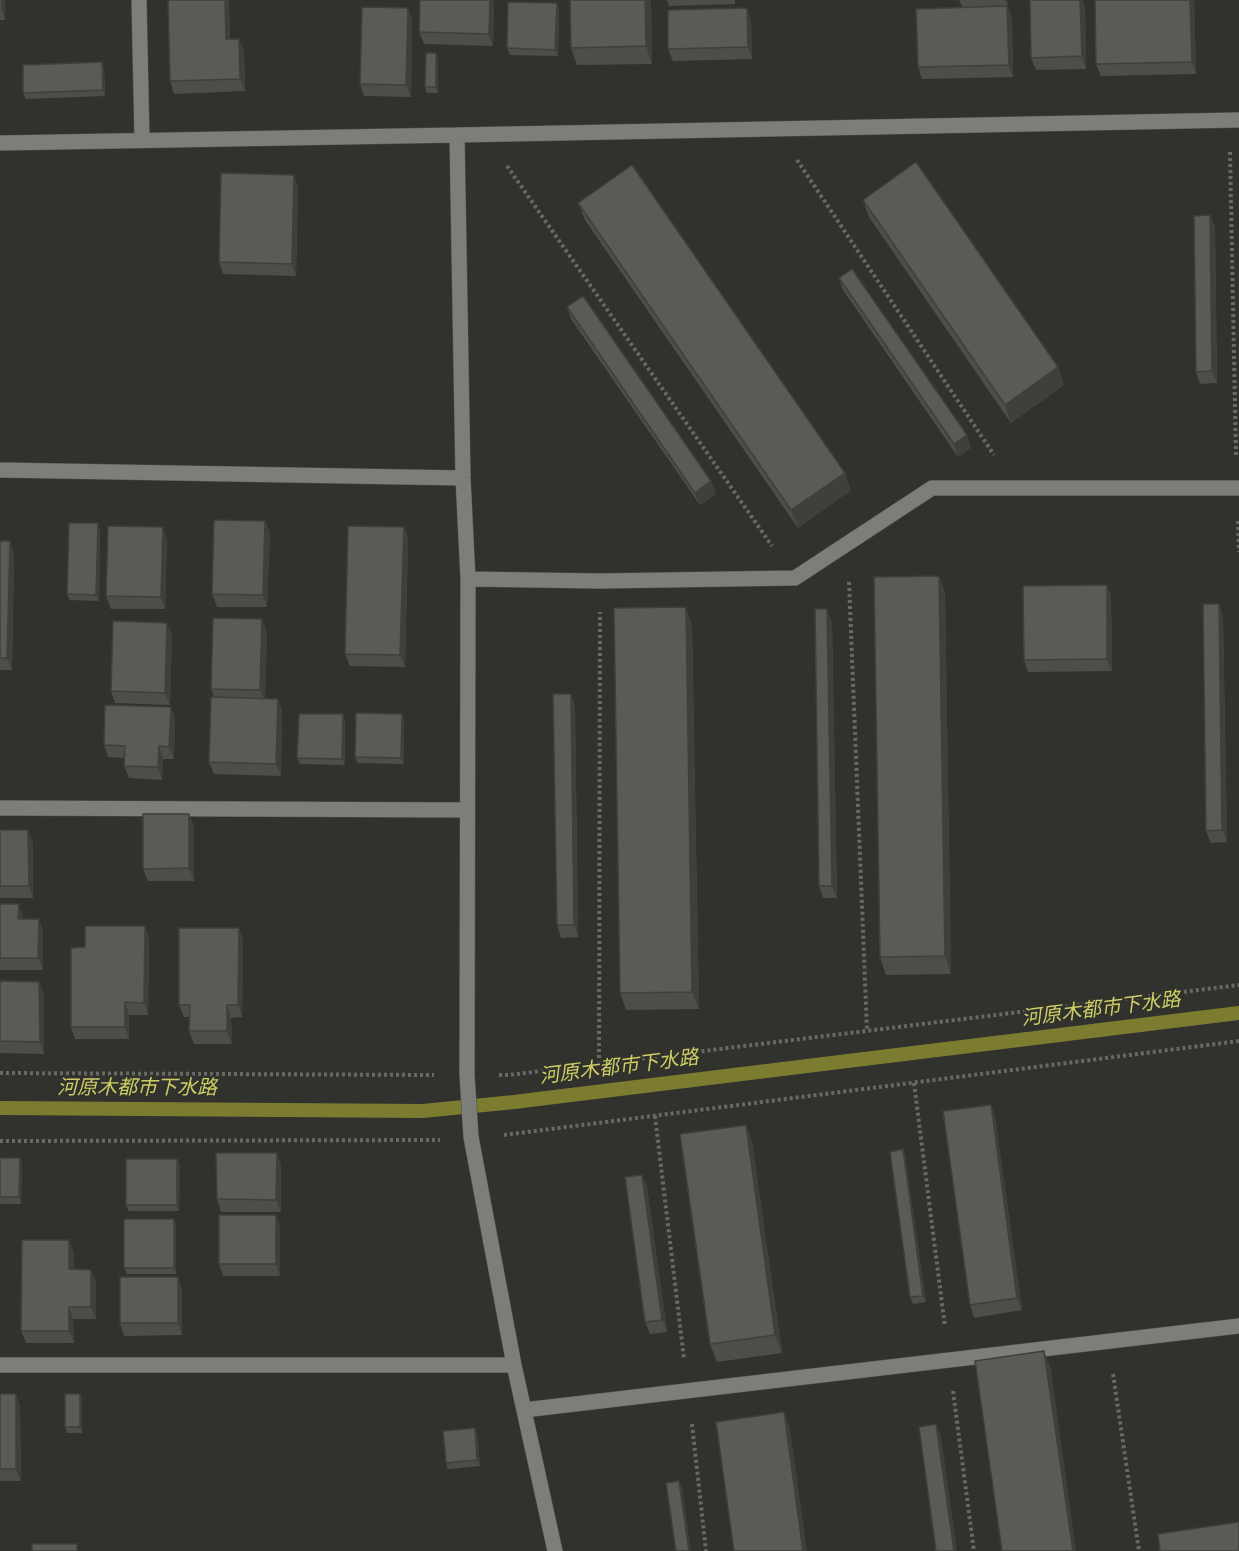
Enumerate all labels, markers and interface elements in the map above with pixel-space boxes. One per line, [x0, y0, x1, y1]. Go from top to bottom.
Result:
water label: 河原木都市下水路 [1020, 988, 1182, 1032]
water label: 河原木都市下水路 [538, 1046, 700, 1090]
water label: 河原木都市下水路 [57, 1077, 217, 1101]

